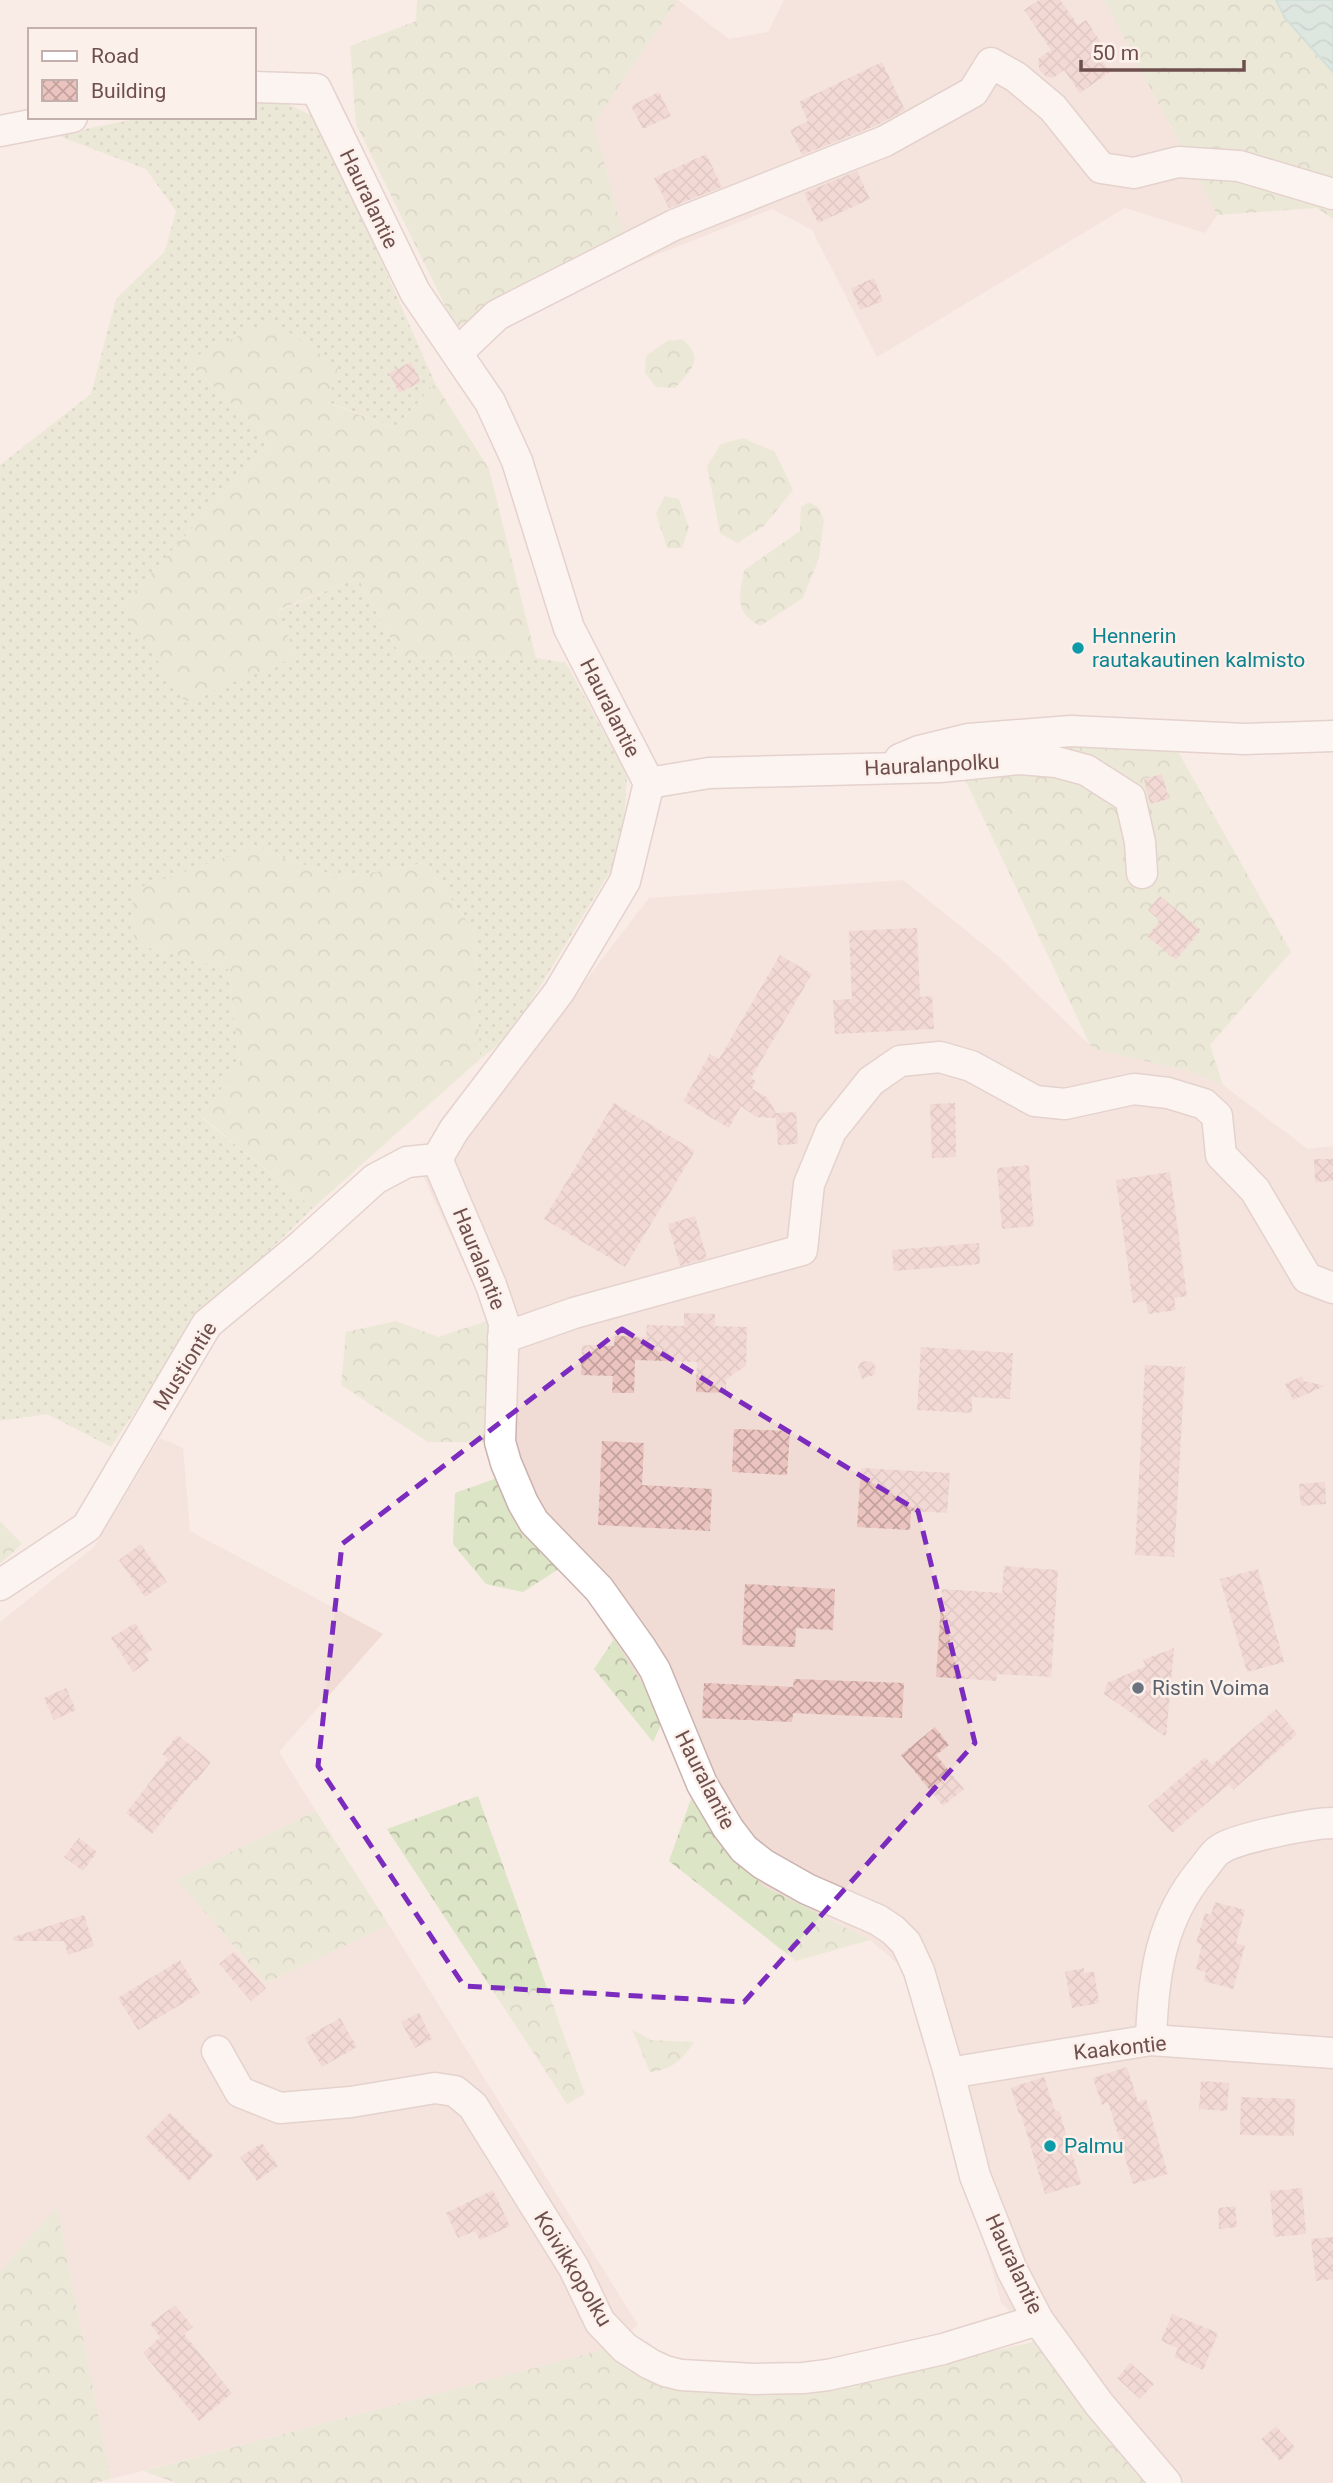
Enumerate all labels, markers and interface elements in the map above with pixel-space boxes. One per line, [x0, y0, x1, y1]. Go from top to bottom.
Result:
legend [28, 28, 256, 119]
scale bar [1081, 28, 1244, 72]
text: 50 m [1092, 41, 1139, 65]
text: Road [91, 44, 139, 68]
text: Building [91, 79, 166, 103]
street label: Hauralantie [335, 145, 403, 253]
place label: Hennerin rautakautinen kalmisto [1092, 624, 1305, 672]
marker: Hennerin rautakautinen kalmisto [1070, 640, 1086, 656]
street label: Hauralantie [575, 655, 645, 761]
street label: Hauralanpolku [864, 749, 1000, 781]
street label: Hauralantie [448, 1205, 510, 1313]
street label: Mustiontie [148, 1317, 222, 1415]
place label: Ristin Voima [1152, 1676, 1270, 1700]
marker: Ristin Voima [1130, 1680, 1146, 1696]
street label: Hauralantie [670, 1727, 740, 1833]
street label: Kaakontie [1072, 2031, 1168, 2065]
place label: Palmu [1064, 2134, 1124, 2158]
marker: Palmu [1042, 2138, 1058, 2154]
street label: Koivikkopolku [529, 2207, 617, 2331]
street label: Hauralantie [980, 2210, 1048, 2318]

